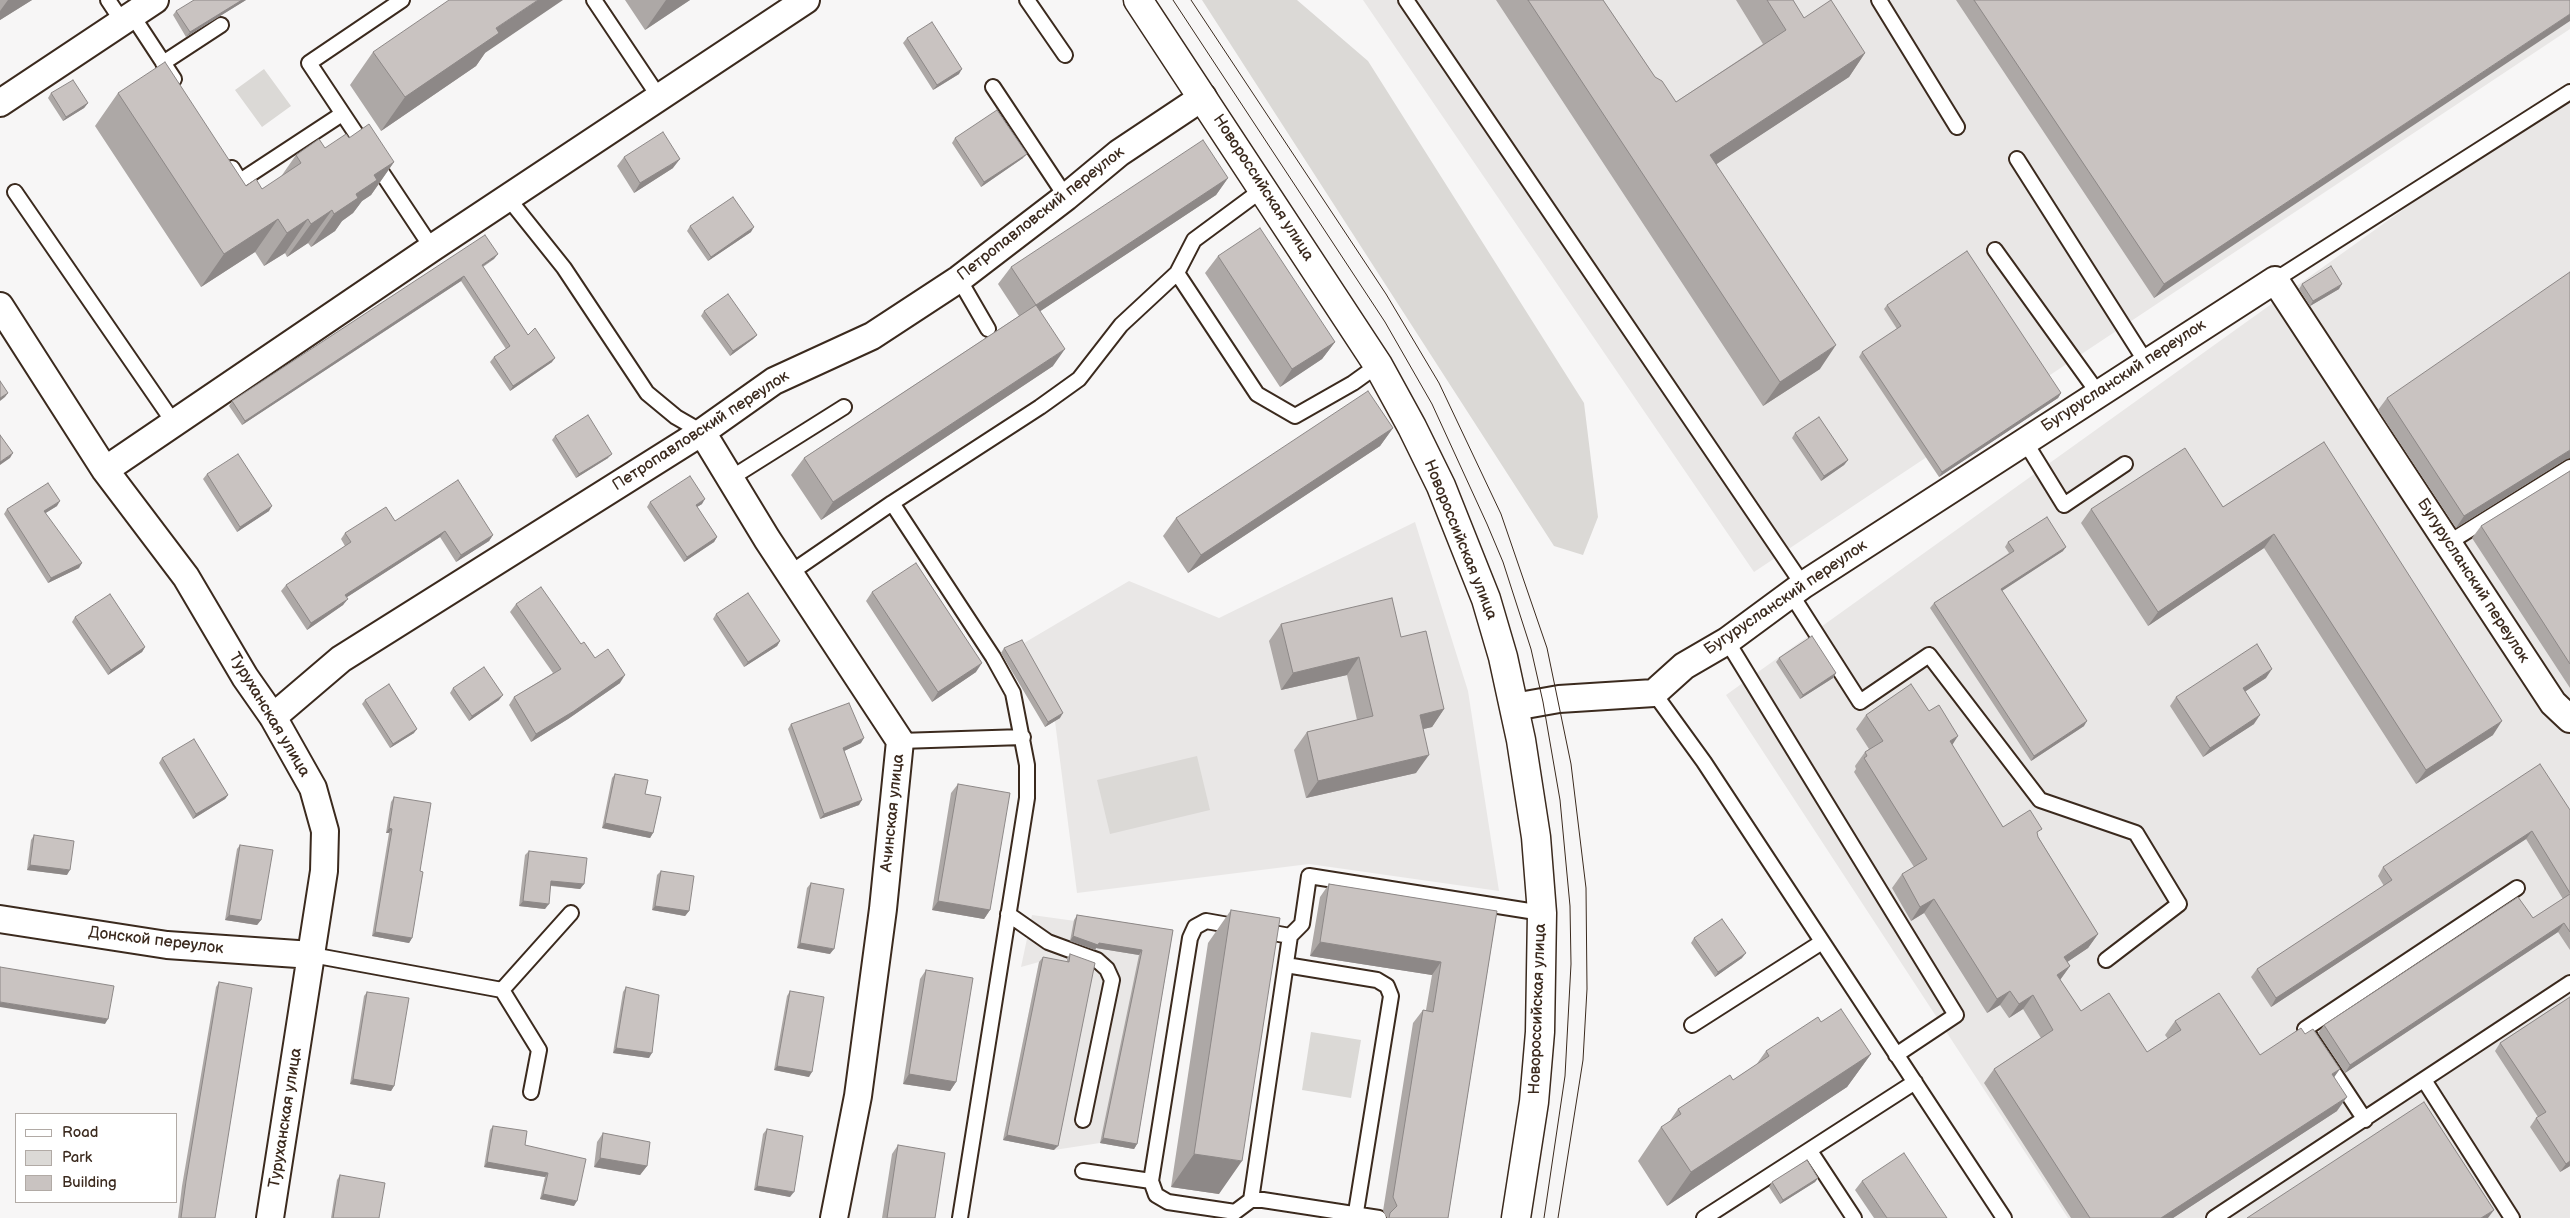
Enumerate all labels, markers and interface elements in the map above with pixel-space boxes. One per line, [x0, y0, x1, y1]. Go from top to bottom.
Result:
street label: Новороссийская улица [1208, 111, 1318, 265]
street label: Петропавловский переулок [954, 143, 1128, 285]
street label: Бугурусланский переулок [2038, 316, 2210, 436]
street label: Петропавловский переулок [609, 367, 793, 495]
street label: Новороссийская улица [1419, 457, 1501, 623]
street label: Бугурусланский переулок [2413, 495, 2533, 667]
street label: Бугурусланский переулок [1701, 536, 1871, 660]
street label: Туруханская улица [224, 649, 314, 781]
street label: Ачинская улица [877, 753, 909, 873]
street label: Донской переулок [87, 923, 225, 959]
street label: Новороссийская улица [1525, 923, 1551, 1095]
street label: Туруханская улица [265, 1047, 307, 1189]
legend [15, 1113, 178, 1203]
text: Road [62, 1123, 98, 1142]
text: Park [62, 1148, 92, 1167]
text: Building [62, 1173, 117, 1192]

